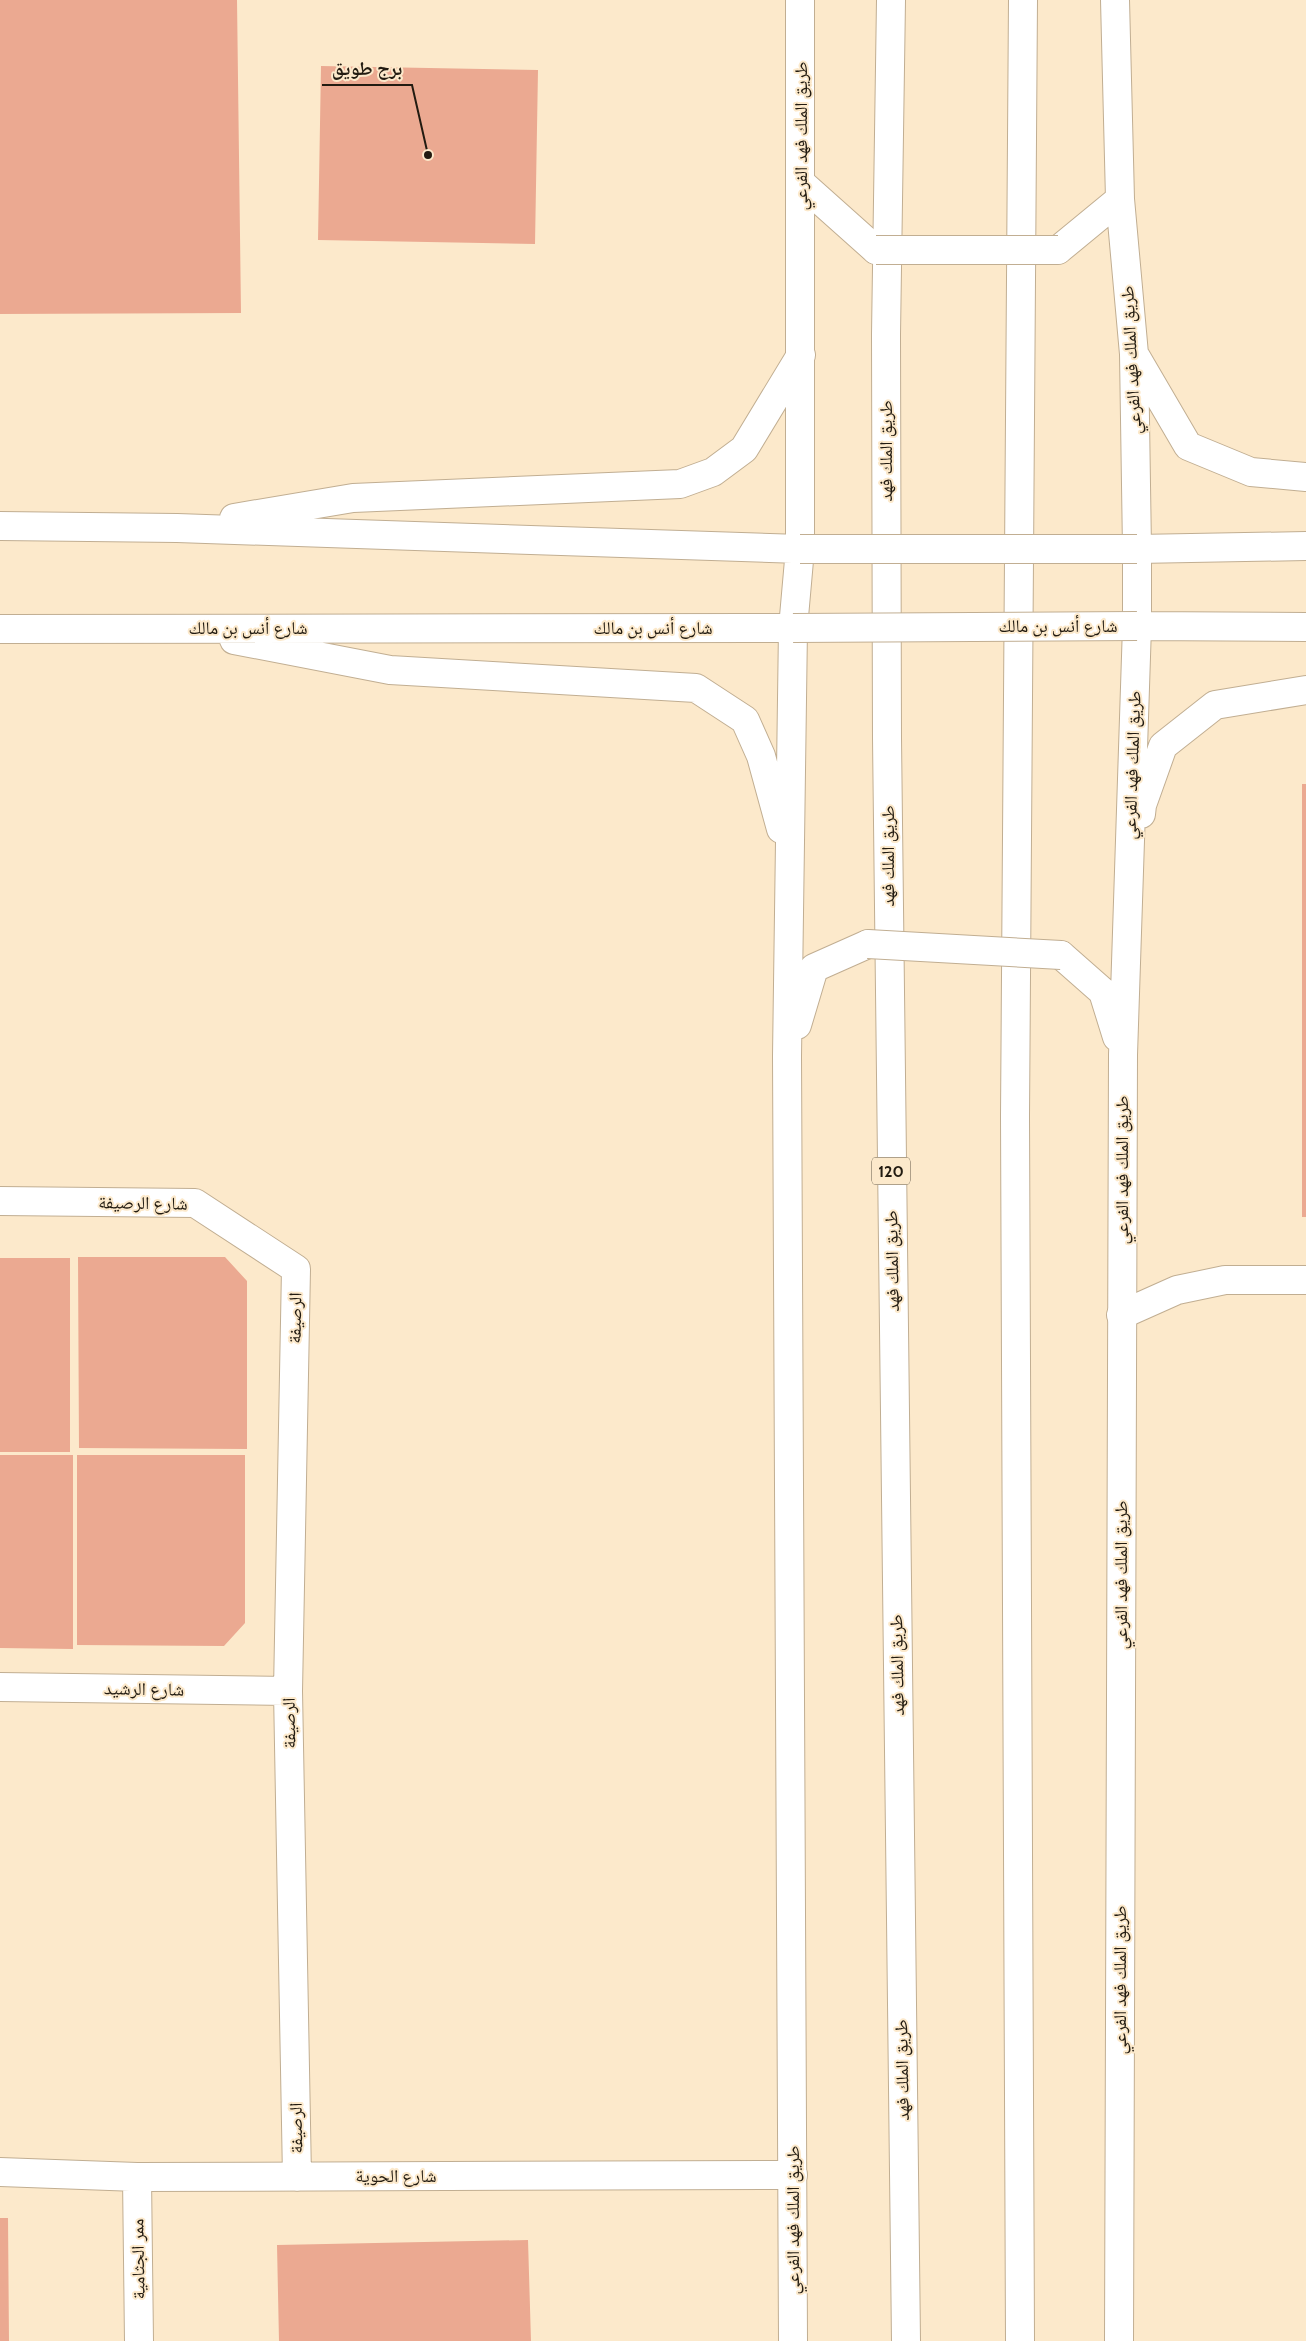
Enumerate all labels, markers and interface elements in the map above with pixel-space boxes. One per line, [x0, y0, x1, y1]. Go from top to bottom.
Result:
callout: برج طويق [322, 51, 412, 85]
text: برج طويق [332, 57, 402, 80]
street label: طريق الملك فهد الفرعي [790, 62, 816, 210]
street label: طريق الملك فهد الفرعي [1116, 285, 1149, 435]
street label: طريق الملك فهد [875, 400, 897, 502]
street label: شارع أنس بن مالك [998, 615, 1118, 637]
street label: شارع أنس بن مالك [188, 617, 308, 639]
street label: شارع أنس بن مالك [593, 617, 713, 639]
street label: طريق الملك فهد الفرعي [1118, 690, 1149, 840]
street label: طريق الملك فهد [877, 805, 899, 907]
street label: طريق الملك فهد الفرعي [1111, 1096, 1137, 1244]
road number: 120 [872, 1158, 910, 1184]
street label: شارع الرصيفة [98, 1191, 188, 1215]
street label: طريق الملك فهد [880, 1210, 904, 1312]
street label: الرصيفة [284, 1292, 306, 1344]
street label: طريق الملك فهد الفرعي [1110, 1501, 1136, 1649]
street label: طريق الملك فهد [885, 1614, 909, 1716]
street label: شارع الرشيد [104, 1677, 184, 1701]
street label: الرصيفة [278, 1697, 300, 1749]
street label: طريق الملك فهد الفرعي [1109, 1906, 1135, 2054]
street label: طريق الملك فهد [890, 2019, 914, 2121]
street label: الرصيفة [285, 2102, 307, 2154]
street label: طريق الملك فهد الفرعي [782, 2146, 808, 2294]
street label: شارع الحوية [355, 2165, 437, 2187]
street label: ممر الجثامية [126, 2218, 150, 2300]

